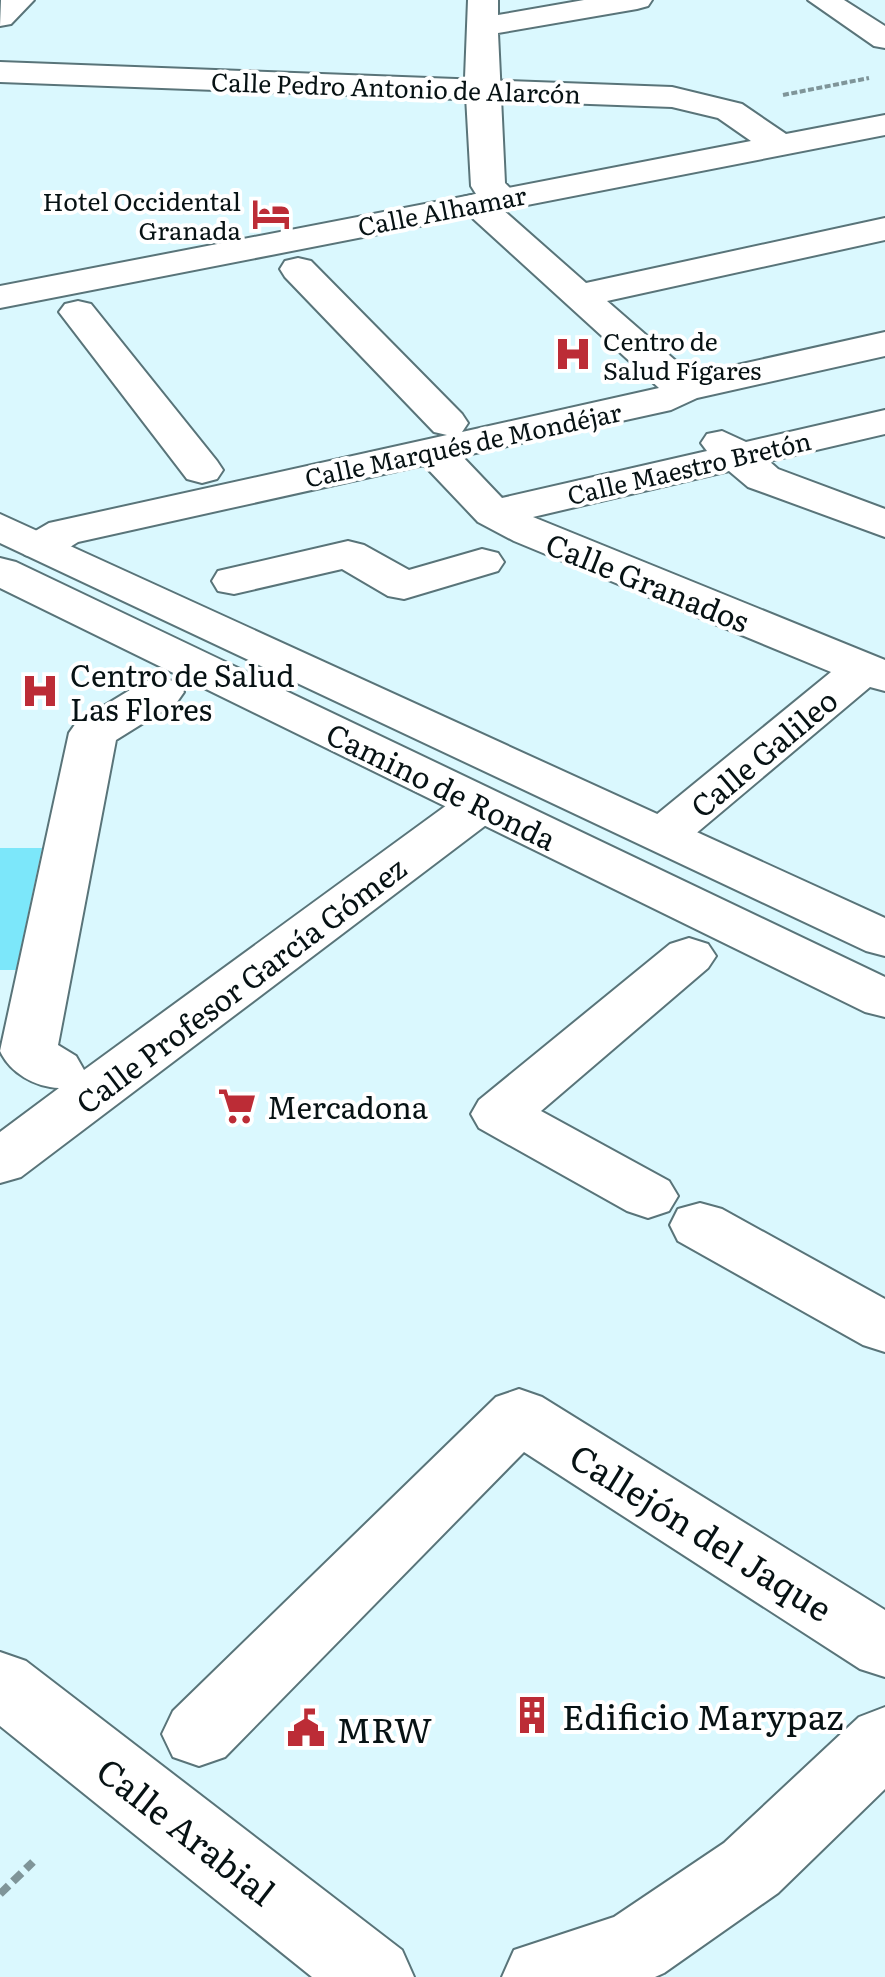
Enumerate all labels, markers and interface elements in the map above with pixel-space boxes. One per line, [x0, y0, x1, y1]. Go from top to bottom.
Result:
street label: Calle Pedro Antonio de Alarcón [210, 62, 582, 112]
street label: Calle Alhamar [355, 175, 530, 244]
place label: Hotel Occidental Granada [43, 182, 242, 248]
hotel icon: Hotel Occidental Granada [250, 193, 292, 235]
place label: Centro de Salud Fígares [603, 322, 761, 388]
hospital icon: Centro de Salud Fígares [552, 333, 594, 375]
street label: Calle Marqués de Mondéjar [301, 392, 625, 496]
street label: Calle Maestro Bretón [563, 421, 815, 513]
street label: Calle Granados [540, 520, 756, 642]
place label: Centro de Salud Las Flores [70, 652, 295, 730]
hospital icon: Centro de Salud Las Flores [19, 670, 61, 712]
street label: Calle Galileo [680, 677, 846, 827]
street label: Camino de Ronda [320, 710, 565, 860]
street label: Calle Profesor García Gómez [66, 845, 414, 1123]
place label: Mercadona [267, 1084, 429, 1128]
supermarket icon: Mercadona [216, 1085, 258, 1127]
street label: Callejón del Jaque [561, 1429, 843, 1633]
place label: Edificio Marypaz [562, 1689, 844, 1741]
building icon: Edificio Marypaz [511, 1694, 553, 1736]
place label: MRW [336, 1702, 432, 1754]
public building icon: MRW [285, 1707, 327, 1749]
street label: Calle Arabial [87, 1744, 287, 1916]

